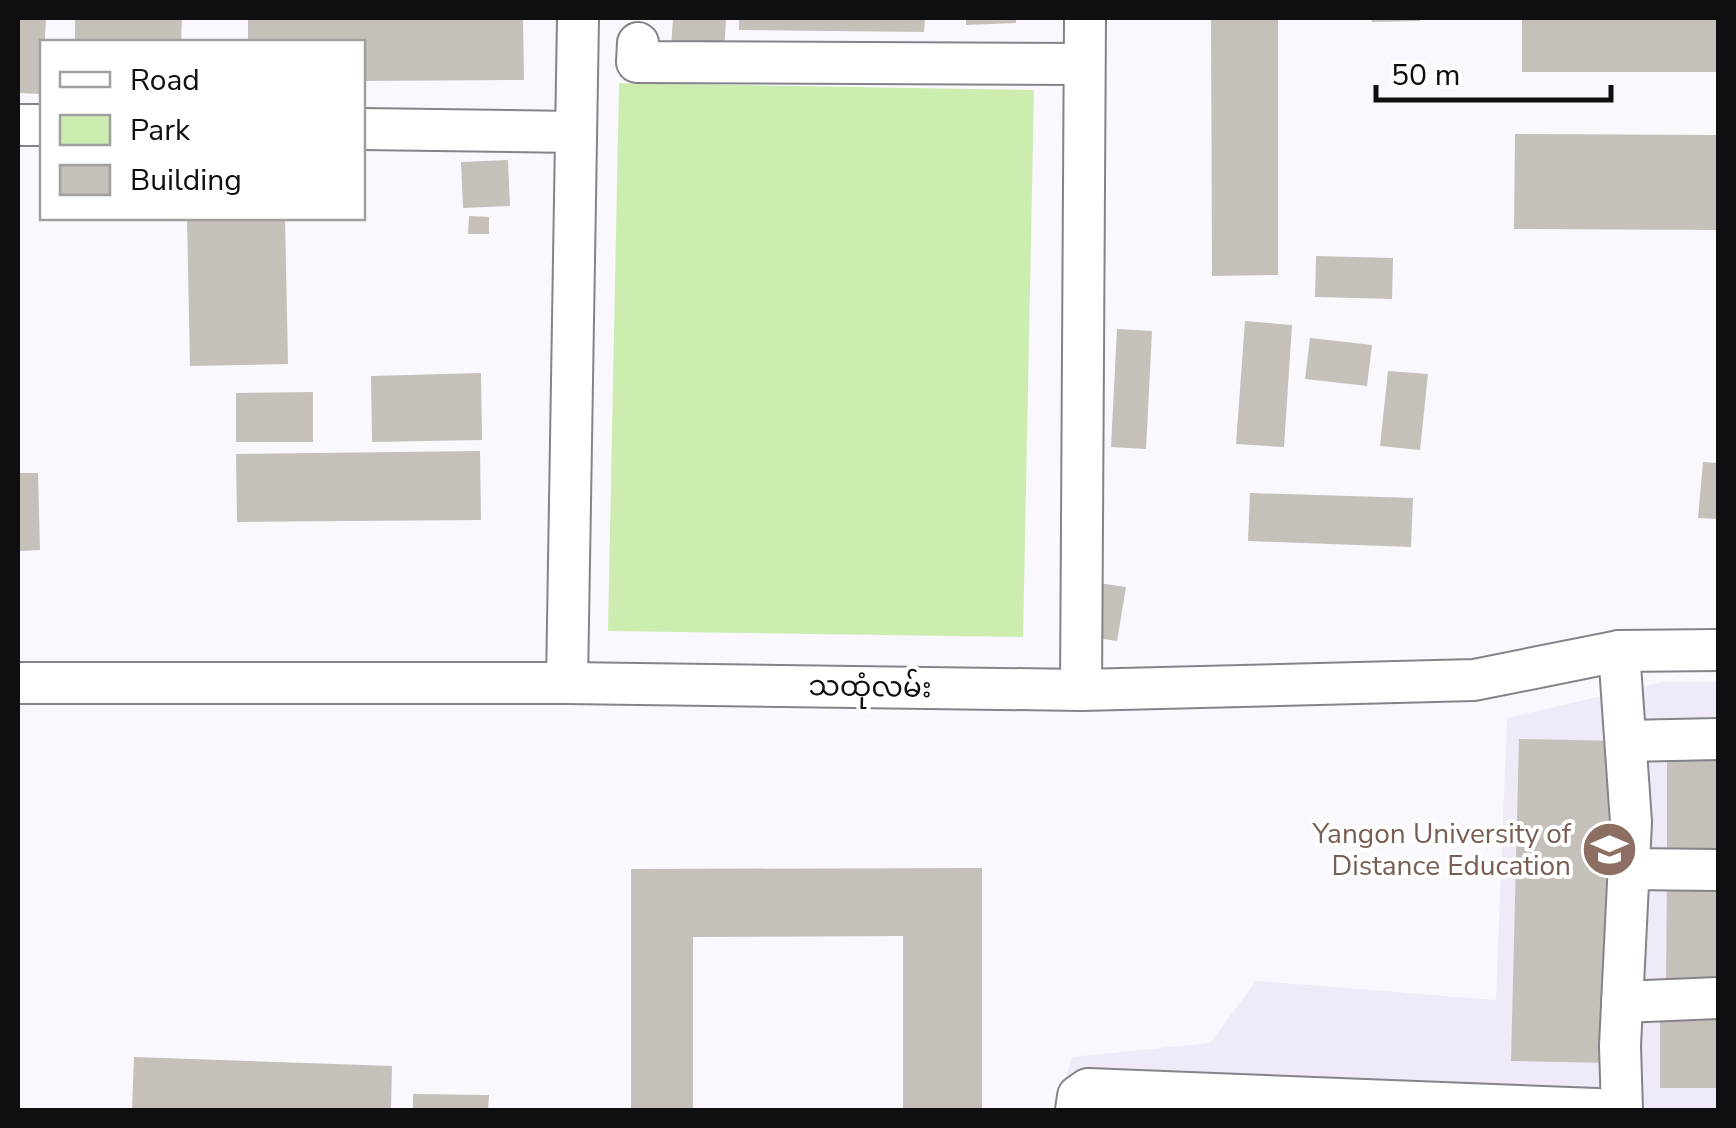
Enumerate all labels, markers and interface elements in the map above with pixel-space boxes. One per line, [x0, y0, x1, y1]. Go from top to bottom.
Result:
legend [40, 40, 365, 220]
scale bar [1376, 40, 1611, 102]
text: 50 m [1391, 55, 1460, 96]
text: Road [130, 60, 200, 101]
text: Park [130, 110, 191, 151]
text: Building [130, 160, 242, 201]
street label: သထုံလမ်း [808, 667, 932, 710]
place label: Yangon University of Distance Education [1312, 815, 1572, 885]
school or university icon: Yangon University of Distance Education [1580, 820, 1640, 880]

